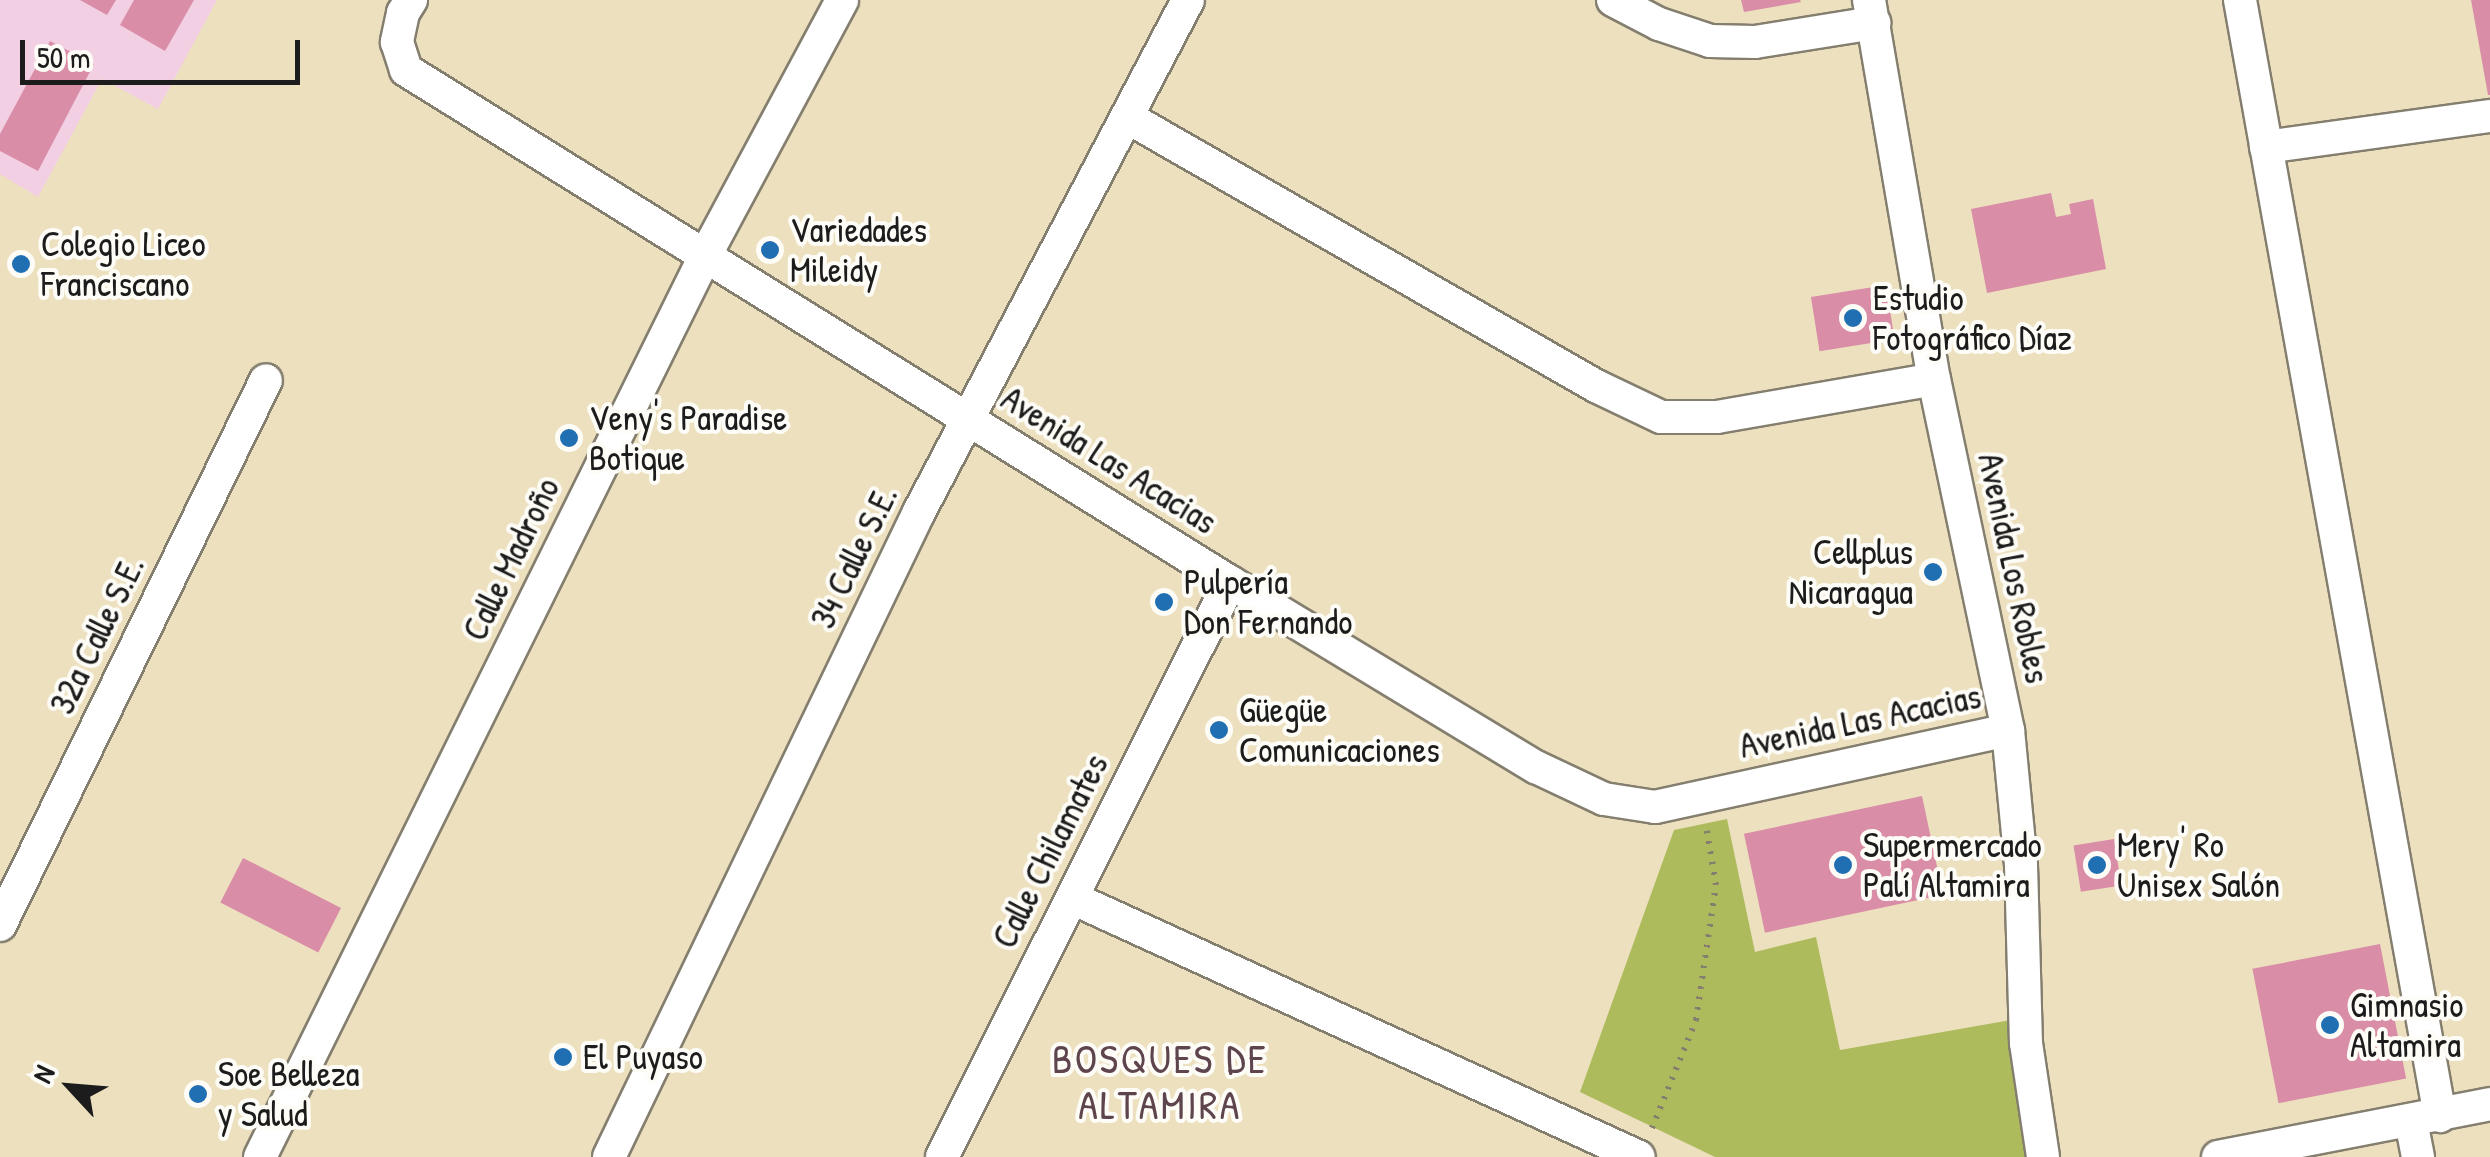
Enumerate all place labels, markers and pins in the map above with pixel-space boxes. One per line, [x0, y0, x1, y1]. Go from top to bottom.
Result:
place label: Variedades Mileidy [790, 209, 927, 291]
place label: Colegio Liceo Franciscano [41, 223, 206, 305]
marker: Variedades Mileidy [759, 239, 781, 261]
marker: Colegio Liceo Franciscano [10, 253, 32, 275]
place label: Estudio Fotográfico Díaz [1873, 277, 2072, 359]
marker: Estudio Fotográfico Díaz [1842, 307, 1864, 329]
place label: Veny's Paradise Botique [589, 397, 787, 479]
marker: Veny's Paradise Botique [558, 427, 580, 449]
place label: Cellplus Nicaragua [1789, 531, 1913, 613]
place label: Pulpería Don Fernando [1184, 561, 1352, 643]
marker: Cellplus Nicaragua [1922, 561, 1944, 583]
marker: Pulpería Don Fernando [1153, 591, 1175, 613]
place label: Güegüe Comunicaciones [1239, 689, 1440, 771]
marker: Güegüe Comunicaciones [1208, 719, 1230, 741]
place label: Supermercado Palí Altamira [1863, 824, 2042, 906]
place label: Mery' Ro Unisex Salón [2117, 824, 2280, 906]
marker: Supermercado Palí Altamira [1832, 854, 1854, 876]
marker: Mery' Ro Unisex Salón [2086, 854, 2108, 876]
place label: Gimnasio Altamira [2350, 984, 2463, 1066]
marker: Gimnasio Altamira [2319, 1014, 2341, 1036]
place label: El Puyaso [583, 1036, 703, 1078]
marker: El Puyaso [552, 1046, 574, 1068]
place label: Soe Belleza y Salud [218, 1053, 360, 1135]
marker: Soe Belleza y Salud [187, 1083, 209, 1105]

